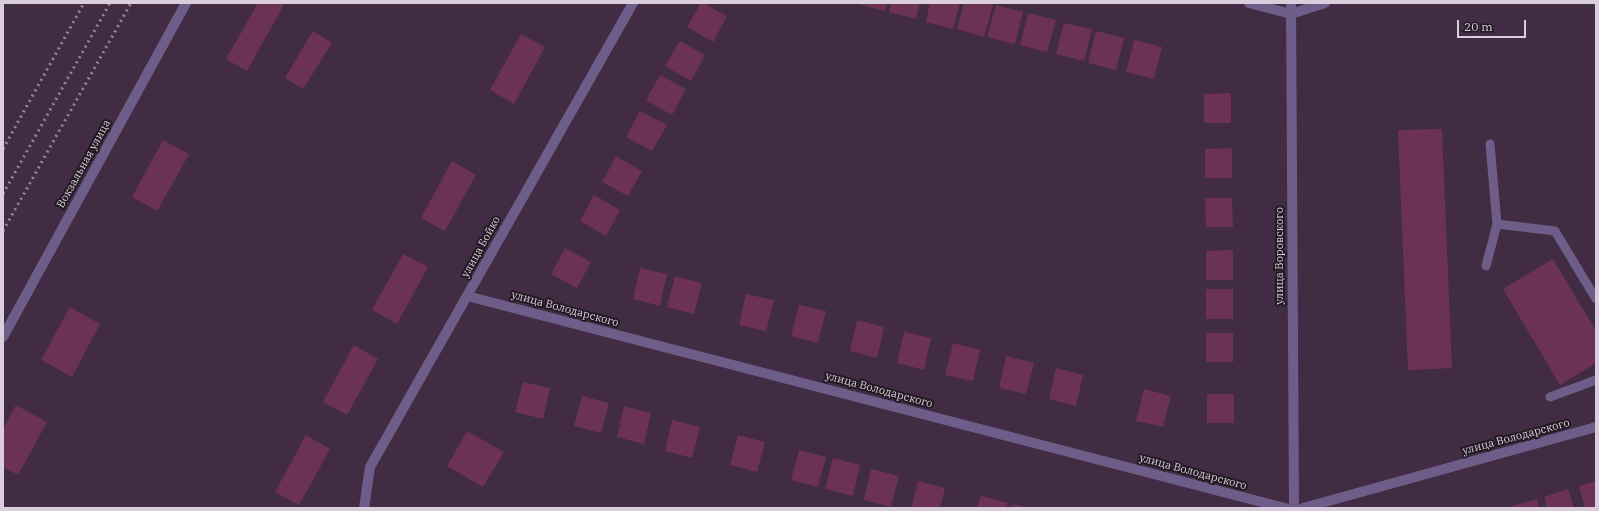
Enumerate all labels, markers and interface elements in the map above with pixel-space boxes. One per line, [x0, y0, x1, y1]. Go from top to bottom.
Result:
scale bar [1459, 12, 1528, 38]
text: 20 m [1464, 19, 1493, 34]
street label: Вокзальная улица [54, 118, 114, 210]
street label: улица Воровского [1273, 207, 1287, 305]
street label: улица Бойко [459, 214, 503, 280]
street label: улица Володарского [510, 288, 620, 330]
street label: улица Володарского [824, 369, 934, 411]
street label: улица Володарского [1461, 416, 1571, 458]
street label: улица Володарского [1138, 451, 1248, 493]

